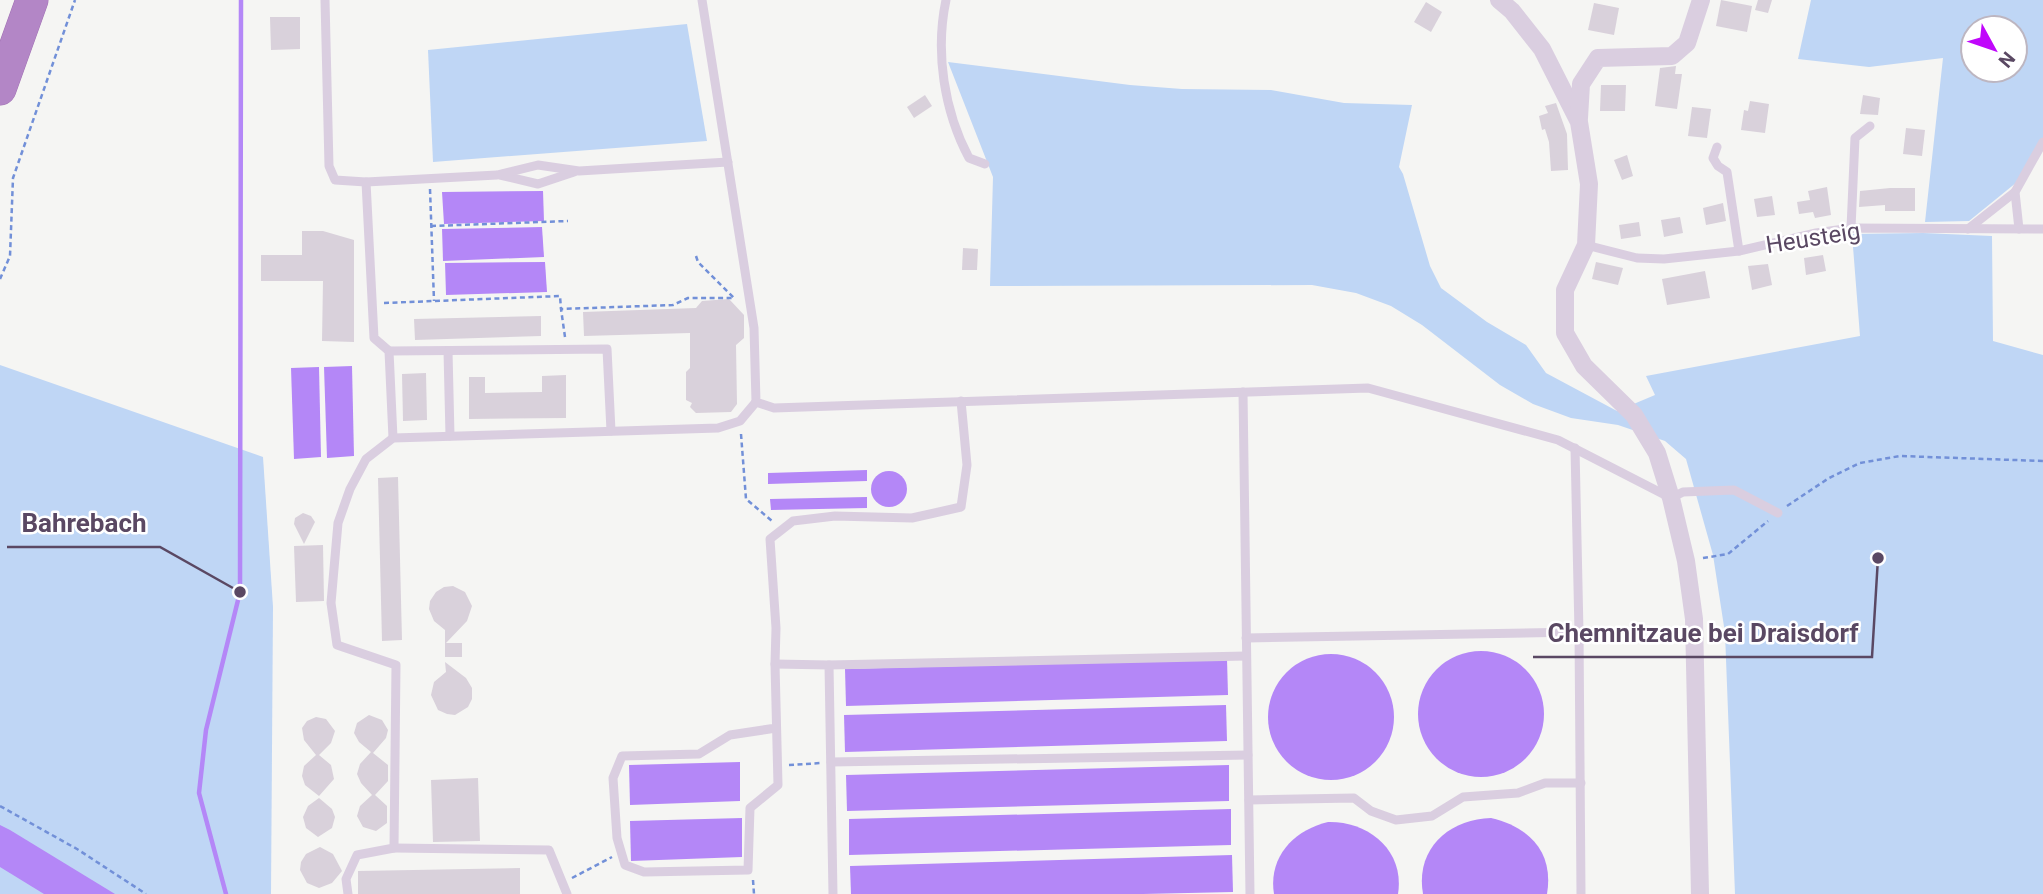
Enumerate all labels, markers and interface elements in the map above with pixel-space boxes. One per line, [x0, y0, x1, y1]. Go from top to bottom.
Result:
north arrow [1959, 14, 2029, 84]
text: N [1994, 47, 2020, 72]
street label: Heusteig [1764, 217, 1862, 259]
callout: Bahrebach [7, 500, 160, 547]
text: Bahrebach [21, 508, 147, 538]
callout: Chemnitzaue bei Draisdorf [1533, 610, 1872, 657]
text: Chemnitzaue bei Draisdorf [1547, 618, 1859, 648]

